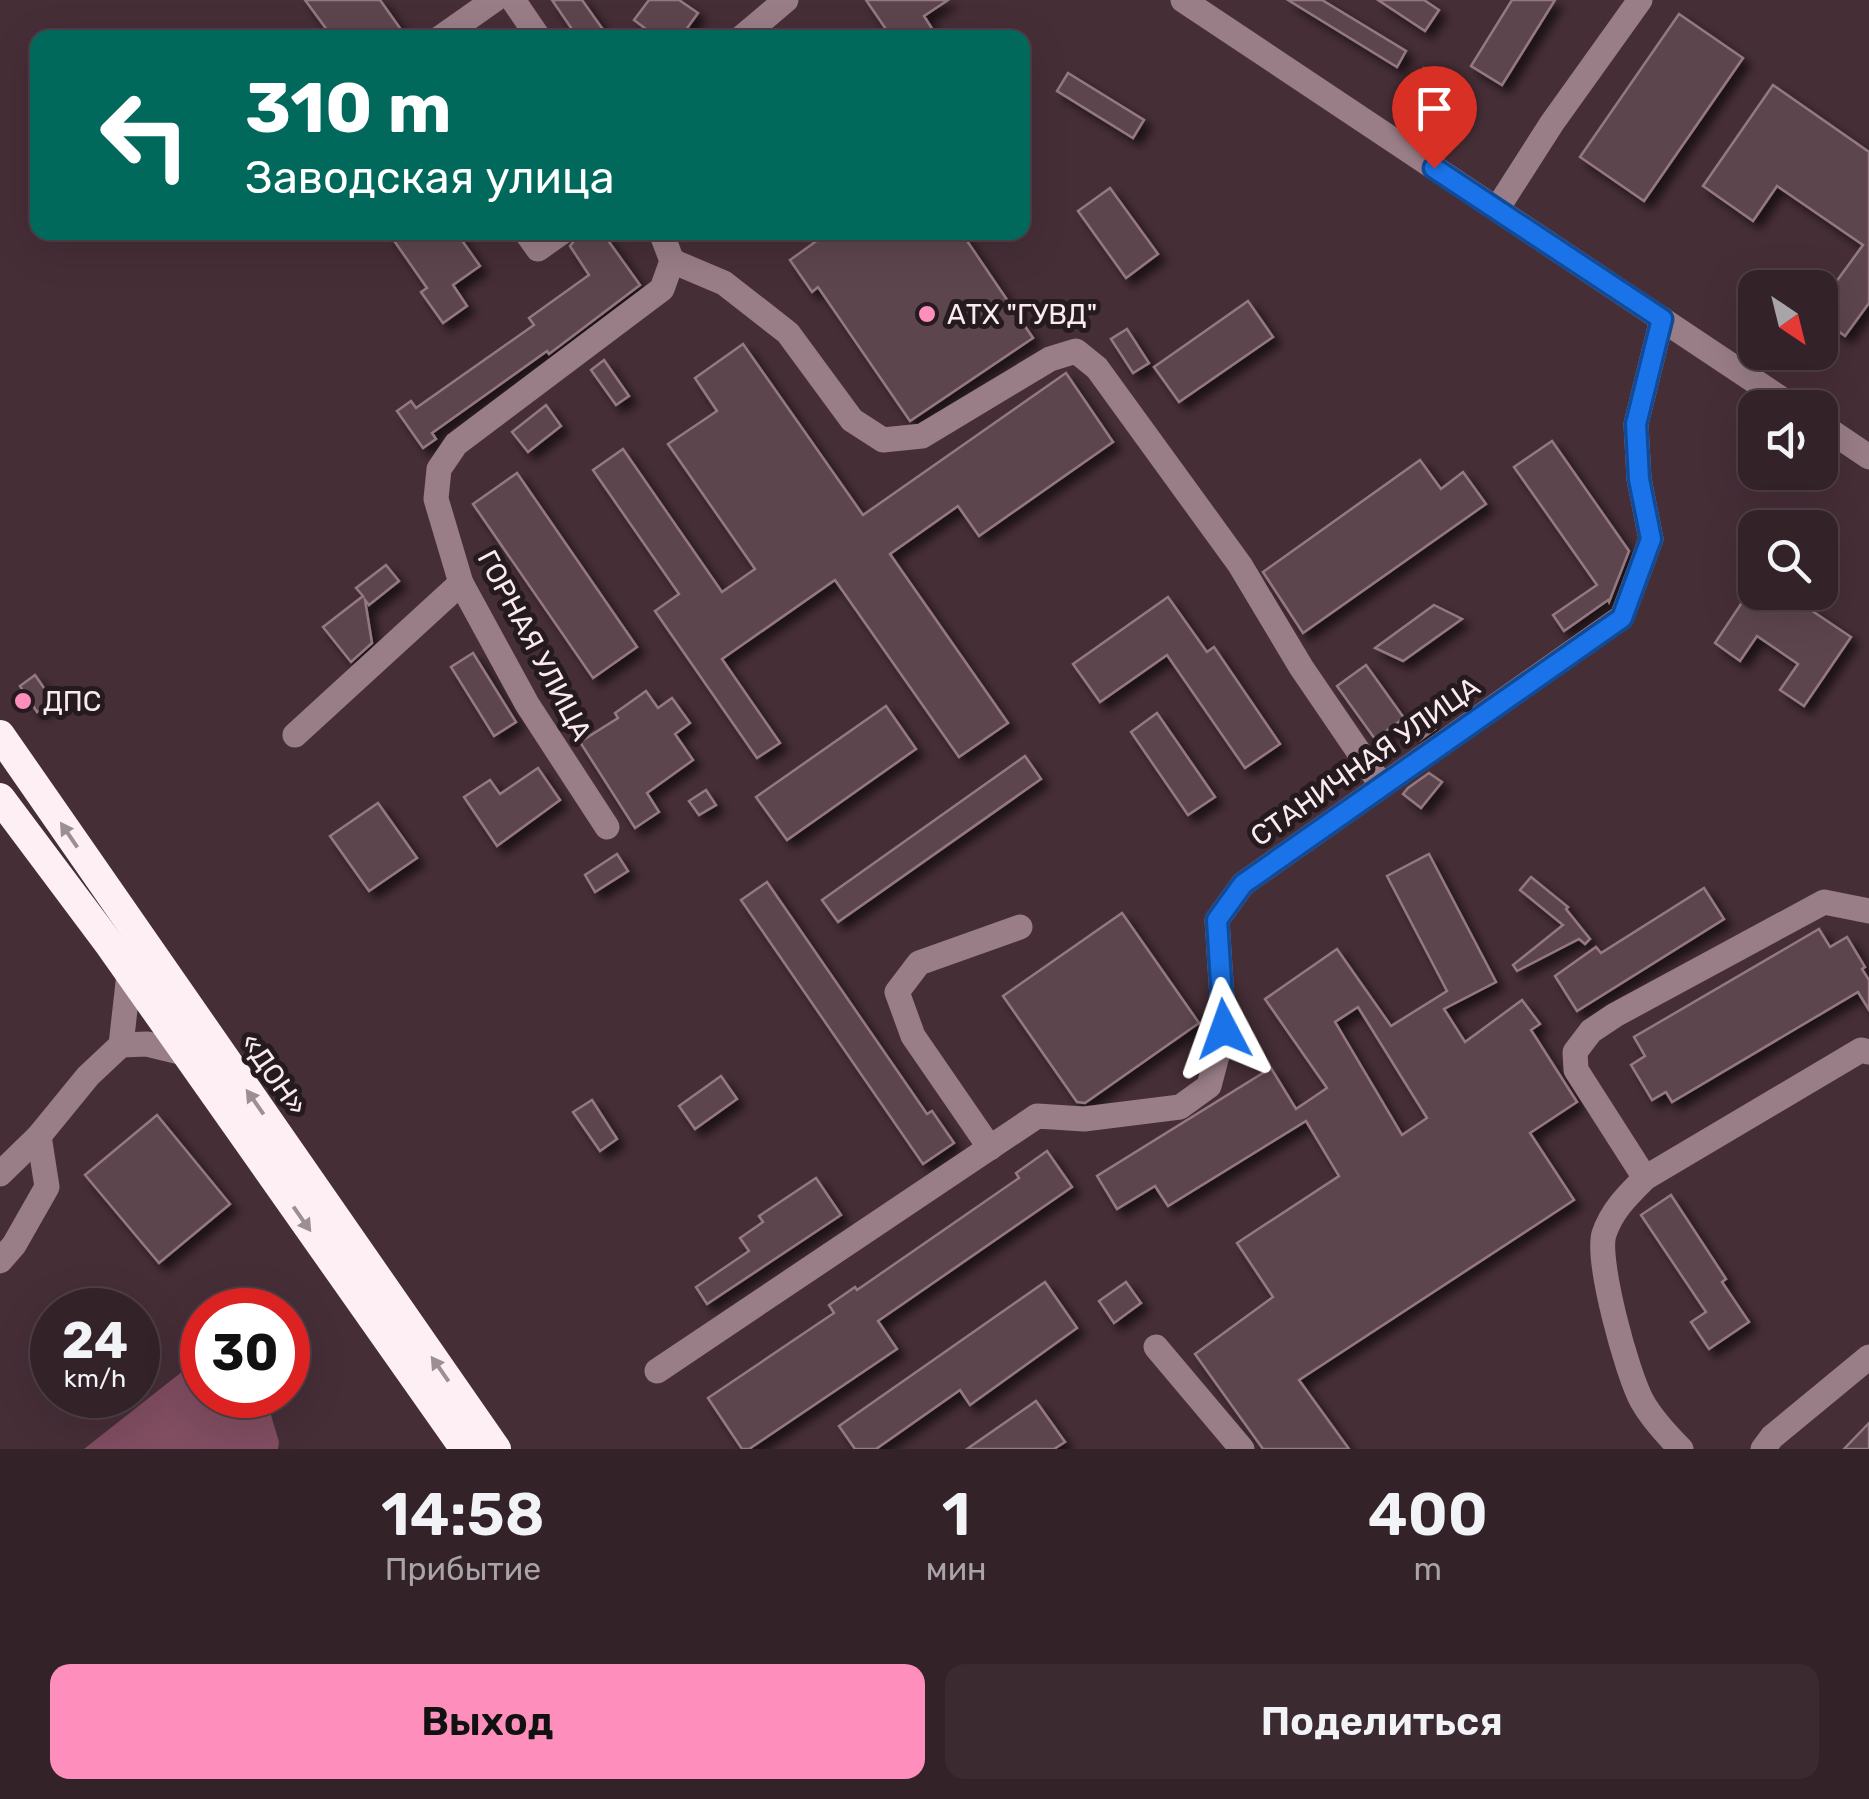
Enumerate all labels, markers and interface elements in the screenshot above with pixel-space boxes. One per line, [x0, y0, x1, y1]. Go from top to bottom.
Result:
pin [1392, 66, 1477, 169]
text: 310 m [245, 67, 452, 150]
icon: left [80, 70, 210, 200]
icon: arrive [1407, 81, 1462, 136]
text: Заводская улица [245, 151, 615, 204]
north arrow [1738, 270, 1838, 370]
map controls [1738, 270, 1838, 610]
place label: АТХ "ГУВД" [947, 298, 1097, 331]
marker: АТХ "ГУВД" [916, 303, 938, 325]
button: sound [1738, 390, 1838, 490]
button: search [1738, 510, 1838, 610]
street label: ГОРНАЯ УЛИЦА [471, 544, 599, 746]
street label: СТАНИЧНАЯ УЛИЦА [1244, 670, 1486, 853]
place label: ДПС [43, 685, 101, 718]
marker: ДПС [12, 690, 34, 712]
one-way arrow [60, 822, 79, 849]
position arrow [1172, 977, 1276, 1081]
street label: «ДОН» [233, 1027, 314, 1122]
one-way arrow [246, 1089, 265, 1116]
one-way arrow [291, 1206, 311, 1232]
speed limit sign: 30 [180, 1288, 310, 1418]
text: 24 [62, 1311, 128, 1371]
one-way arrow [431, 1356, 450, 1382]
text: km/h [64, 1364, 126, 1393]
text: 14:58 [381, 1479, 545, 1550]
text: 1 [942, 1479, 971, 1550]
text: 400 [1368, 1479, 1488, 1550]
text: Прибытие [385, 1550, 541, 1588]
text: мин [926, 1550, 987, 1588]
text: m [1414, 1550, 1442, 1588]
button: Выход [50, 1664, 925, 1779]
button: Поделиться [945, 1664, 1819, 1779]

